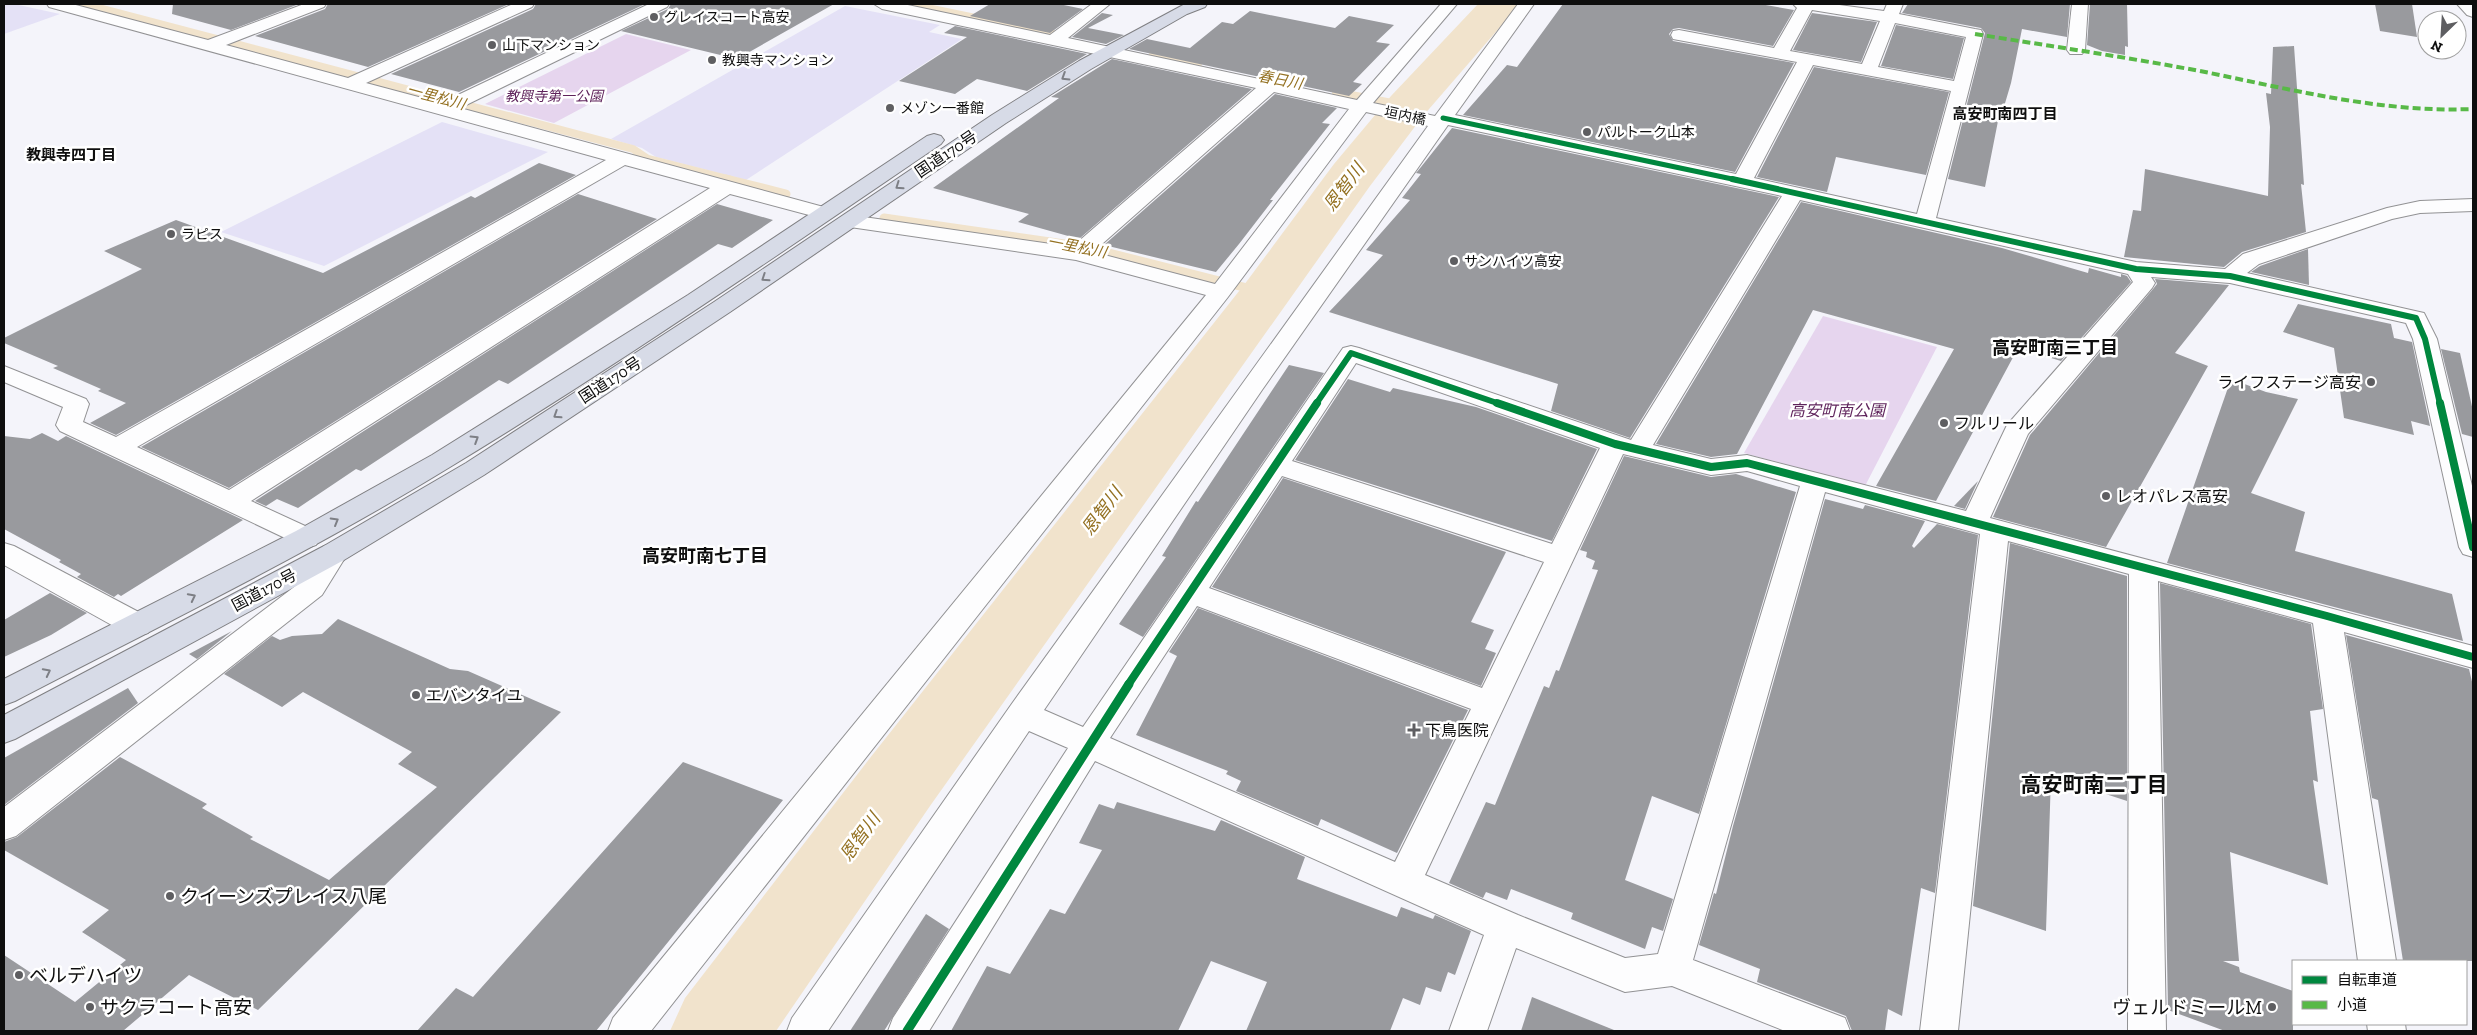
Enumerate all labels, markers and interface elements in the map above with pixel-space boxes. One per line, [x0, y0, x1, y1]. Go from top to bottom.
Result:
place label: グレイスコート高安 [664, 9, 790, 26]
north arrow [2417, 10, 2467, 60]
marker: グレイスコート高安 [648, 11, 660, 23]
text: N [2428, 36, 2445, 56]
place label: 山下マンション [502, 37, 600, 54]
marker: 山下マンション [486, 39, 498, 51]
place label: 教興寺マンション [722, 52, 834, 69]
marker: 教興寺マンション [706, 54, 718, 66]
water label: 春日川 [1256, 67, 1306, 94]
one-way arrow [1061, 71, 1070, 81]
water label: 一里松川 [405, 81, 469, 114]
park label: 教興寺第一公園 [505, 88, 605, 105]
place label: メゾン一番館 [900, 100, 984, 117]
marker: メゾン一番館 [884, 102, 896, 114]
street label: 垣内橋 [1383, 103, 1427, 129]
district label: 高安町南四丁目 [1952, 105, 2058, 123]
place label: パルトーク山本 [1597, 124, 1695, 141]
street label: 国道170号 [911, 126, 981, 182]
marker: パルトーク山本 [1581, 126, 1593, 138]
district label: 教興寺四丁目 [26, 146, 116, 164]
water label: 恩智川 [1319, 157, 1370, 215]
one-way arrow [895, 180, 905, 189]
place label: ラピス [181, 226, 223, 243]
marker: ラピス [165, 228, 177, 240]
water label: 一里松川 [1046, 232, 1110, 262]
place label: サンハイツ高安 [1464, 253, 1562, 270]
marker: サンハイツ高安 [1448, 255, 1460, 267]
one-way arrow [762, 272, 771, 281]
district label: 高安町南三丁目 [1992, 337, 2118, 359]
street label: 国道170号 [575, 353, 645, 407]
place label: ライフステージ高安 [2217, 373, 2361, 392]
marker: ライフステージ高安 [2365, 376, 2377, 388]
park label: 高安町南公園 [1789, 401, 1887, 420]
one-way arrow [553, 409, 562, 418]
place label: フルリール [1954, 414, 2034, 433]
marker: フルリール [1938, 417, 1950, 429]
one-way arrow [470, 435, 479, 445]
water label: 恩智川 [1077, 481, 1128, 539]
place label: レオパレス高安 [2116, 487, 2228, 506]
marker: レオパレス高安 [2100, 490, 2112, 502]
one-way arrow [330, 517, 339, 527]
district label: 高安町南七丁目 [642, 545, 768, 567]
street label: 国道170号 [228, 565, 300, 615]
one-way arrow [186, 593, 195, 603]
one-way arrow [42, 668, 51, 678]
place label: エバンタイユ [426, 686, 522, 705]
marker: エバンタイユ [410, 689, 422, 701]
place label: 下鳥医院 [1425, 721, 1489, 740]
marker: 下鳥医院 [1407, 723, 1421, 737]
district label: 高安町南二丁目 [2021, 772, 2168, 797]
water label: 恩智川 [835, 807, 886, 865]
place label: クイーンズプレイス八尾 [180, 885, 387, 908]
marker: クイーンズプレイス八尾 [164, 890, 176, 902]
legend [2292, 960, 2467, 1025]
place label: ベルデハイツ [29, 964, 143, 987]
marker: ベルデハイツ [13, 969, 25, 981]
text: 自転車道 [2337, 971, 2397, 989]
place label: サクラコート高安 [100, 996, 252, 1019]
place label: ヴェルドミールM [2112, 996, 2262, 1019]
text: 小道 [2337, 996, 2367, 1014]
marker: サクラコート高安 [84, 1001, 96, 1013]
marker: ヴェルドミールM [2266, 1001, 2278, 1013]

